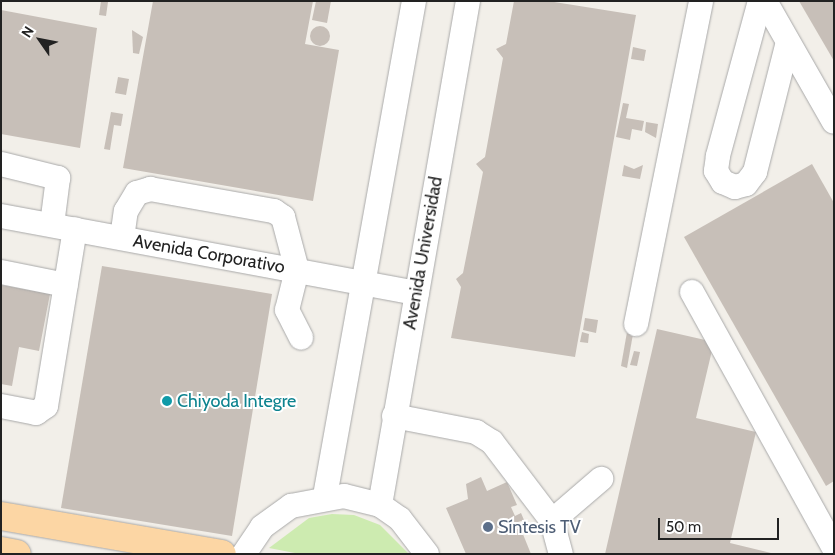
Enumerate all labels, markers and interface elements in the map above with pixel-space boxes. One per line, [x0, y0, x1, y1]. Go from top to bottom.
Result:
north arrow [15, 15, 65, 65]
text: N [17, 23, 38, 41]
street label: Avenida Universidad [399, 175, 447, 331]
street label: Avenida Corporativo [131, 230, 287, 278]
place label: Chiyoda Integre [177, 390, 296, 412]
marker: Chiyoda Integre [161, 395, 173, 407]
scale bar [660, 508, 781, 540]
place label: Síntesis TV [498, 516, 581, 538]
text: 50 m [666, 518, 701, 536]
marker: Síntesis TV [482, 521, 494, 533]

